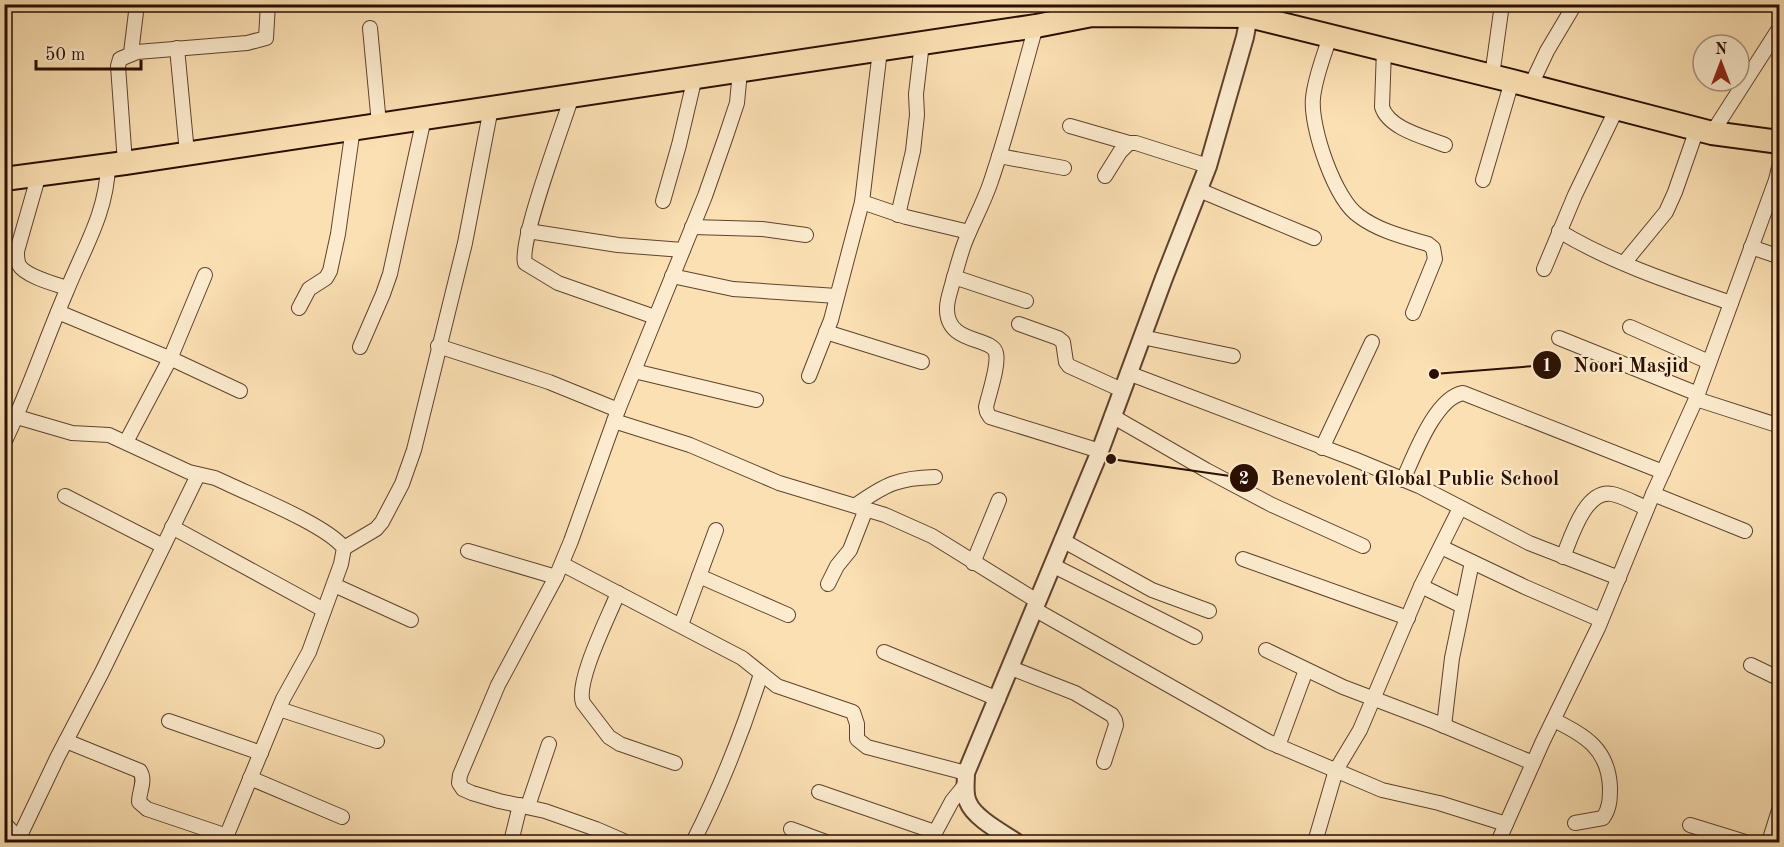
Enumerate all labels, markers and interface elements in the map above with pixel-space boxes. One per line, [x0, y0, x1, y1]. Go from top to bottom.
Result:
scale bar [36, 33, 141, 71]
north arrow [1691, 33, 1751, 93]
text: N [1715, 42, 1728, 58]
text: 50 m [45, 46, 85, 64]
callout: Noori Masjid [1532, 346, 1701, 384]
text: 1 [1542, 357, 1552, 375]
text: Noori Masjid [1573, 357, 1689, 377]
callout: Benevolent Global Public School [1229, 459, 1571, 497]
text: 2 [1239, 470, 1249, 488]
text: Benevolent Global Public School [1271, 470, 1559, 490]

